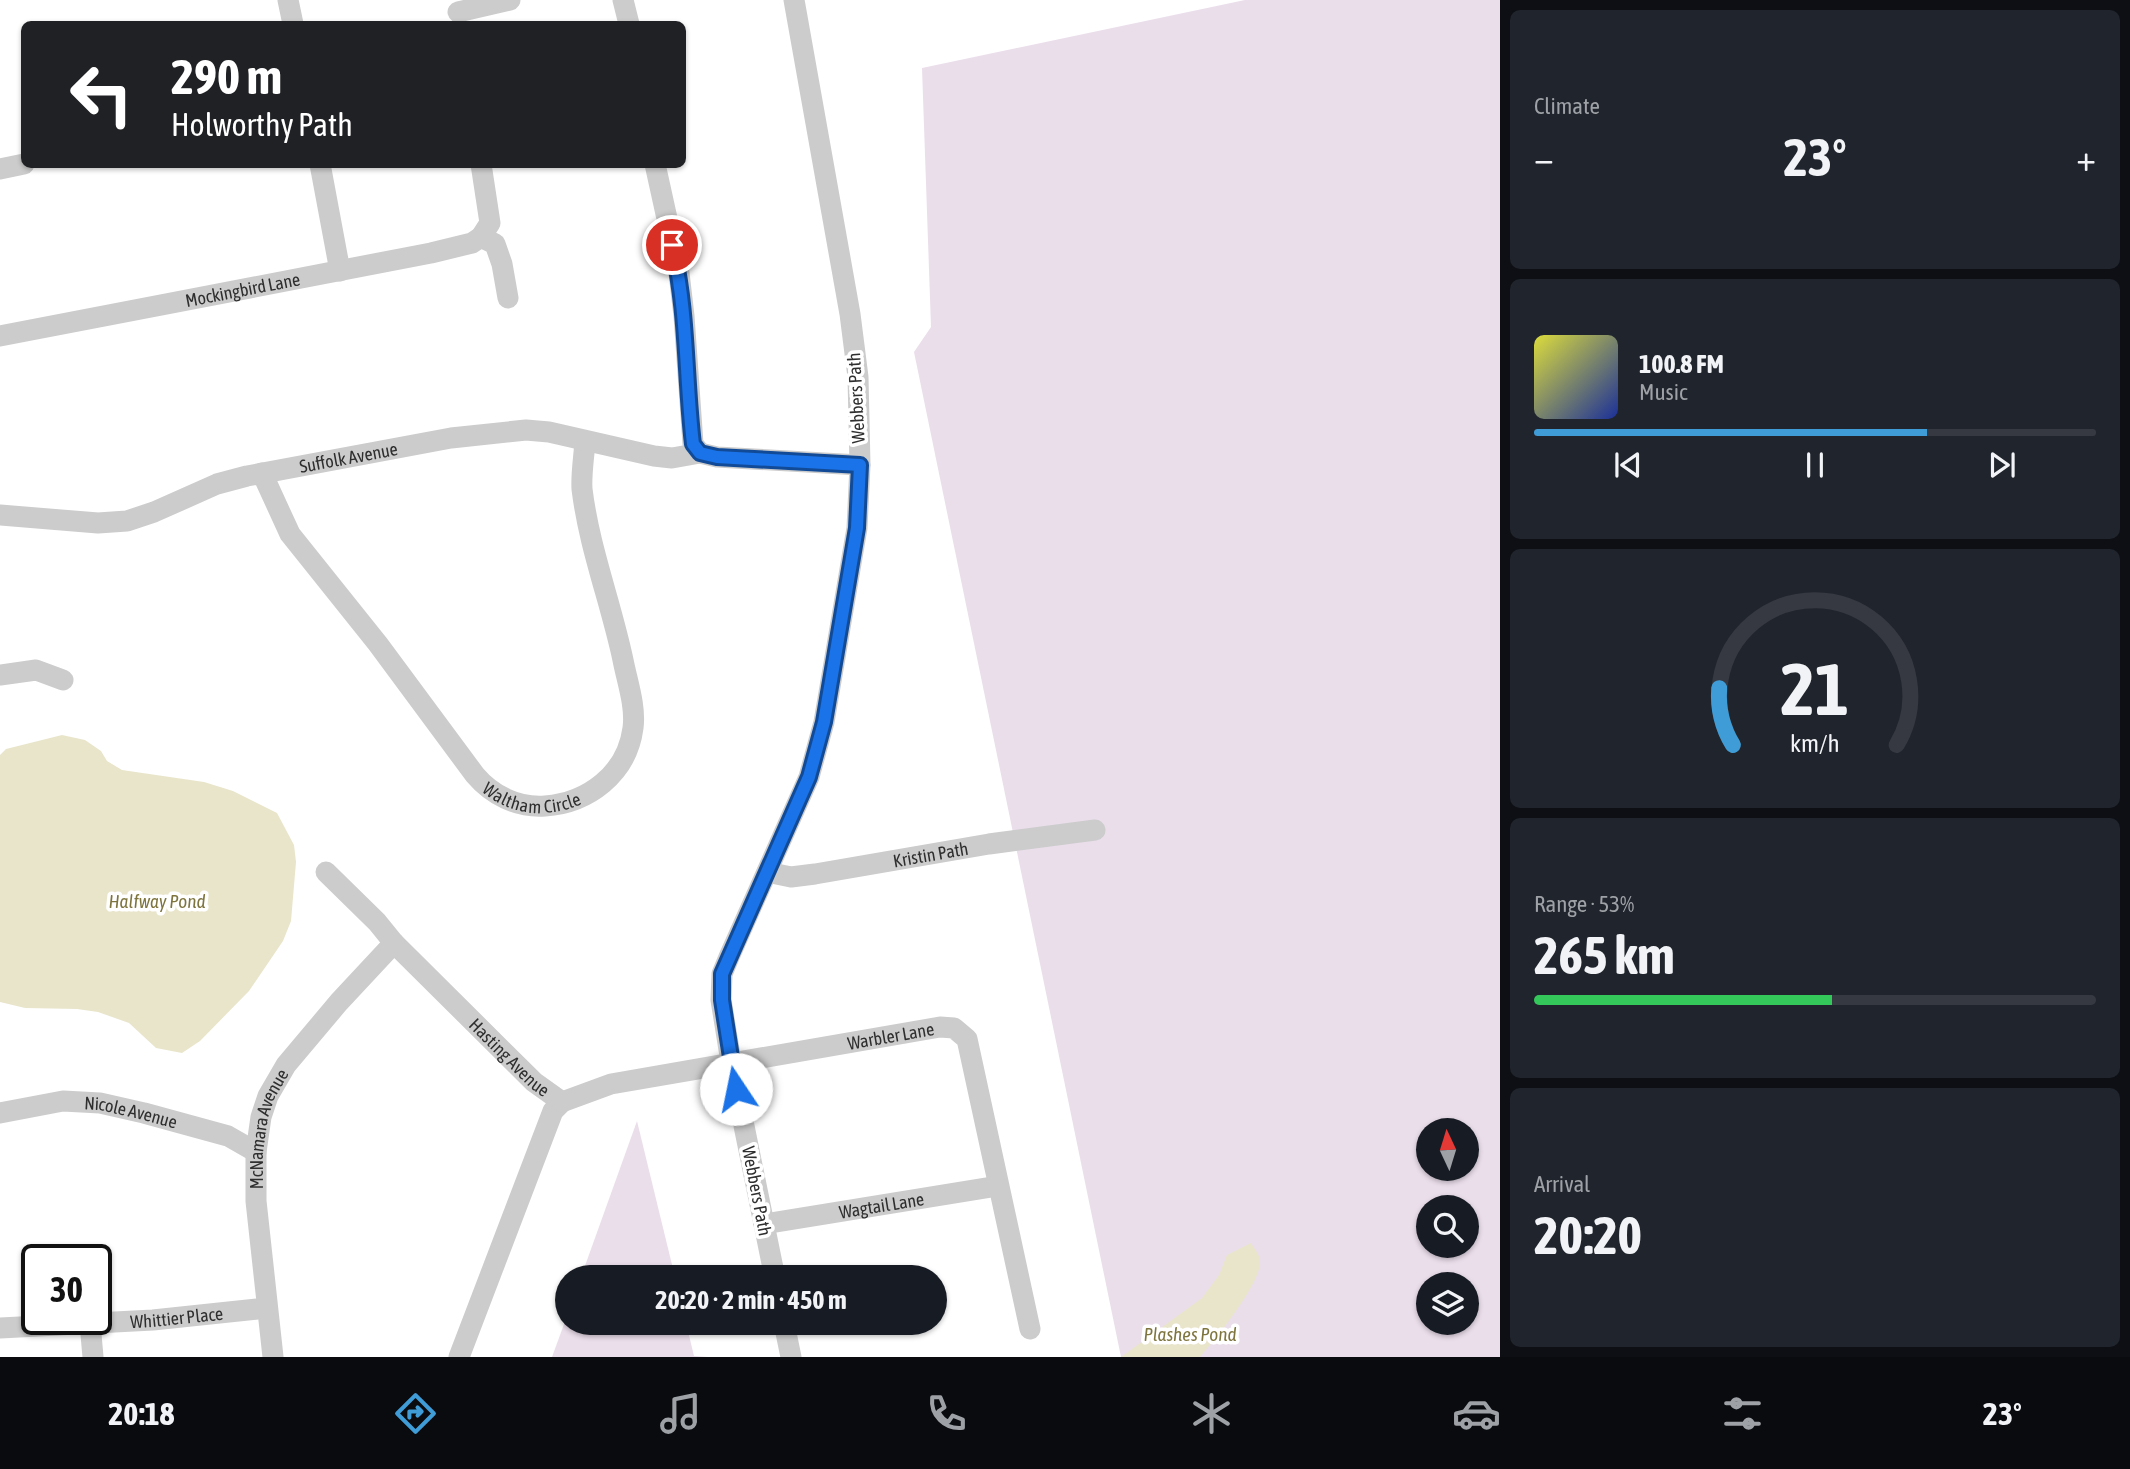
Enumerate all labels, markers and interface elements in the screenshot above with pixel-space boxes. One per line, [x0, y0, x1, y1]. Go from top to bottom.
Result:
text: 290 m [171, 48, 282, 104]
icon: left [56, 49, 147, 140]
text: Climate [1534, 93, 1600, 119]
text: Holworthy Path [171, 106, 353, 143]
text: 23° [1783, 127, 1847, 187]
text: − [1534, 136, 1554, 179]
text: + [2076, 136, 2096, 179]
pin [642, 215, 702, 275]
icon: arrive [653, 226, 691, 264]
street label: Mockingbird Lane [183, 268, 302, 311]
text: 100.8 FM [1639, 349, 1724, 379]
street label: Webbers Path [843, 352, 869, 444]
text: Music [1639, 379, 1687, 405]
street label: Suffolk Avenue [298, 438, 399, 477]
icon: previous [1609, 446, 1647, 484]
icon: pause [1796, 446, 1834, 484]
icon: next [1983, 446, 2021, 484]
text: 21 [1781, 647, 1849, 730]
text: km/h [1790, 728, 1840, 756]
street label: Waltham Circle [479, 777, 583, 817]
street label: Kristin Path [891, 837, 970, 871]
water label: Halfway Pond [109, 890, 205, 912]
text: Range · 53% [1534, 891, 1634, 917]
text: 265 km [1534, 925, 1675, 985]
street label: Hasting Avenue [465, 1014, 554, 1100]
street label: Warbler Lane [846, 1018, 936, 1053]
position arrow [699, 1052, 773, 1126]
street label: McNamara Avenue [246, 1065, 292, 1189]
street label: Nicole Avenue [84, 1092, 180, 1132]
north arrow [1416, 1118, 1479, 1181]
map controls [1416, 1118, 1479, 1335]
street label: Webbers Path [738, 1144, 776, 1238]
text: Arrival [1534, 1171, 1590, 1197]
street label: Wagtail Lane [837, 1188, 926, 1222]
button: search [1416, 1195, 1479, 1258]
text: 20:20 [1534, 1205, 1642, 1265]
speed limit sign: 30 [21, 1244, 112, 1335]
button: layers [1416, 1272, 1479, 1335]
text: 20:20 · 2 min · 450 m [655, 1285, 847, 1315]
street label: Whittier Place [130, 1302, 224, 1332]
water label: Plashes Pond [1143, 1323, 1237, 1345]
icon: directions [391, 1389, 440, 1438]
icon: music [656, 1389, 705, 1438]
icon: phone [922, 1389, 971, 1438]
icon: climate [1187, 1389, 1236, 1438]
icon: car [1452, 1389, 1501, 1438]
icon: filters [1718, 1389, 1767, 1438]
text: 20:18 [108, 1395, 175, 1432]
text: 23° [1983, 1395, 2022, 1432]

